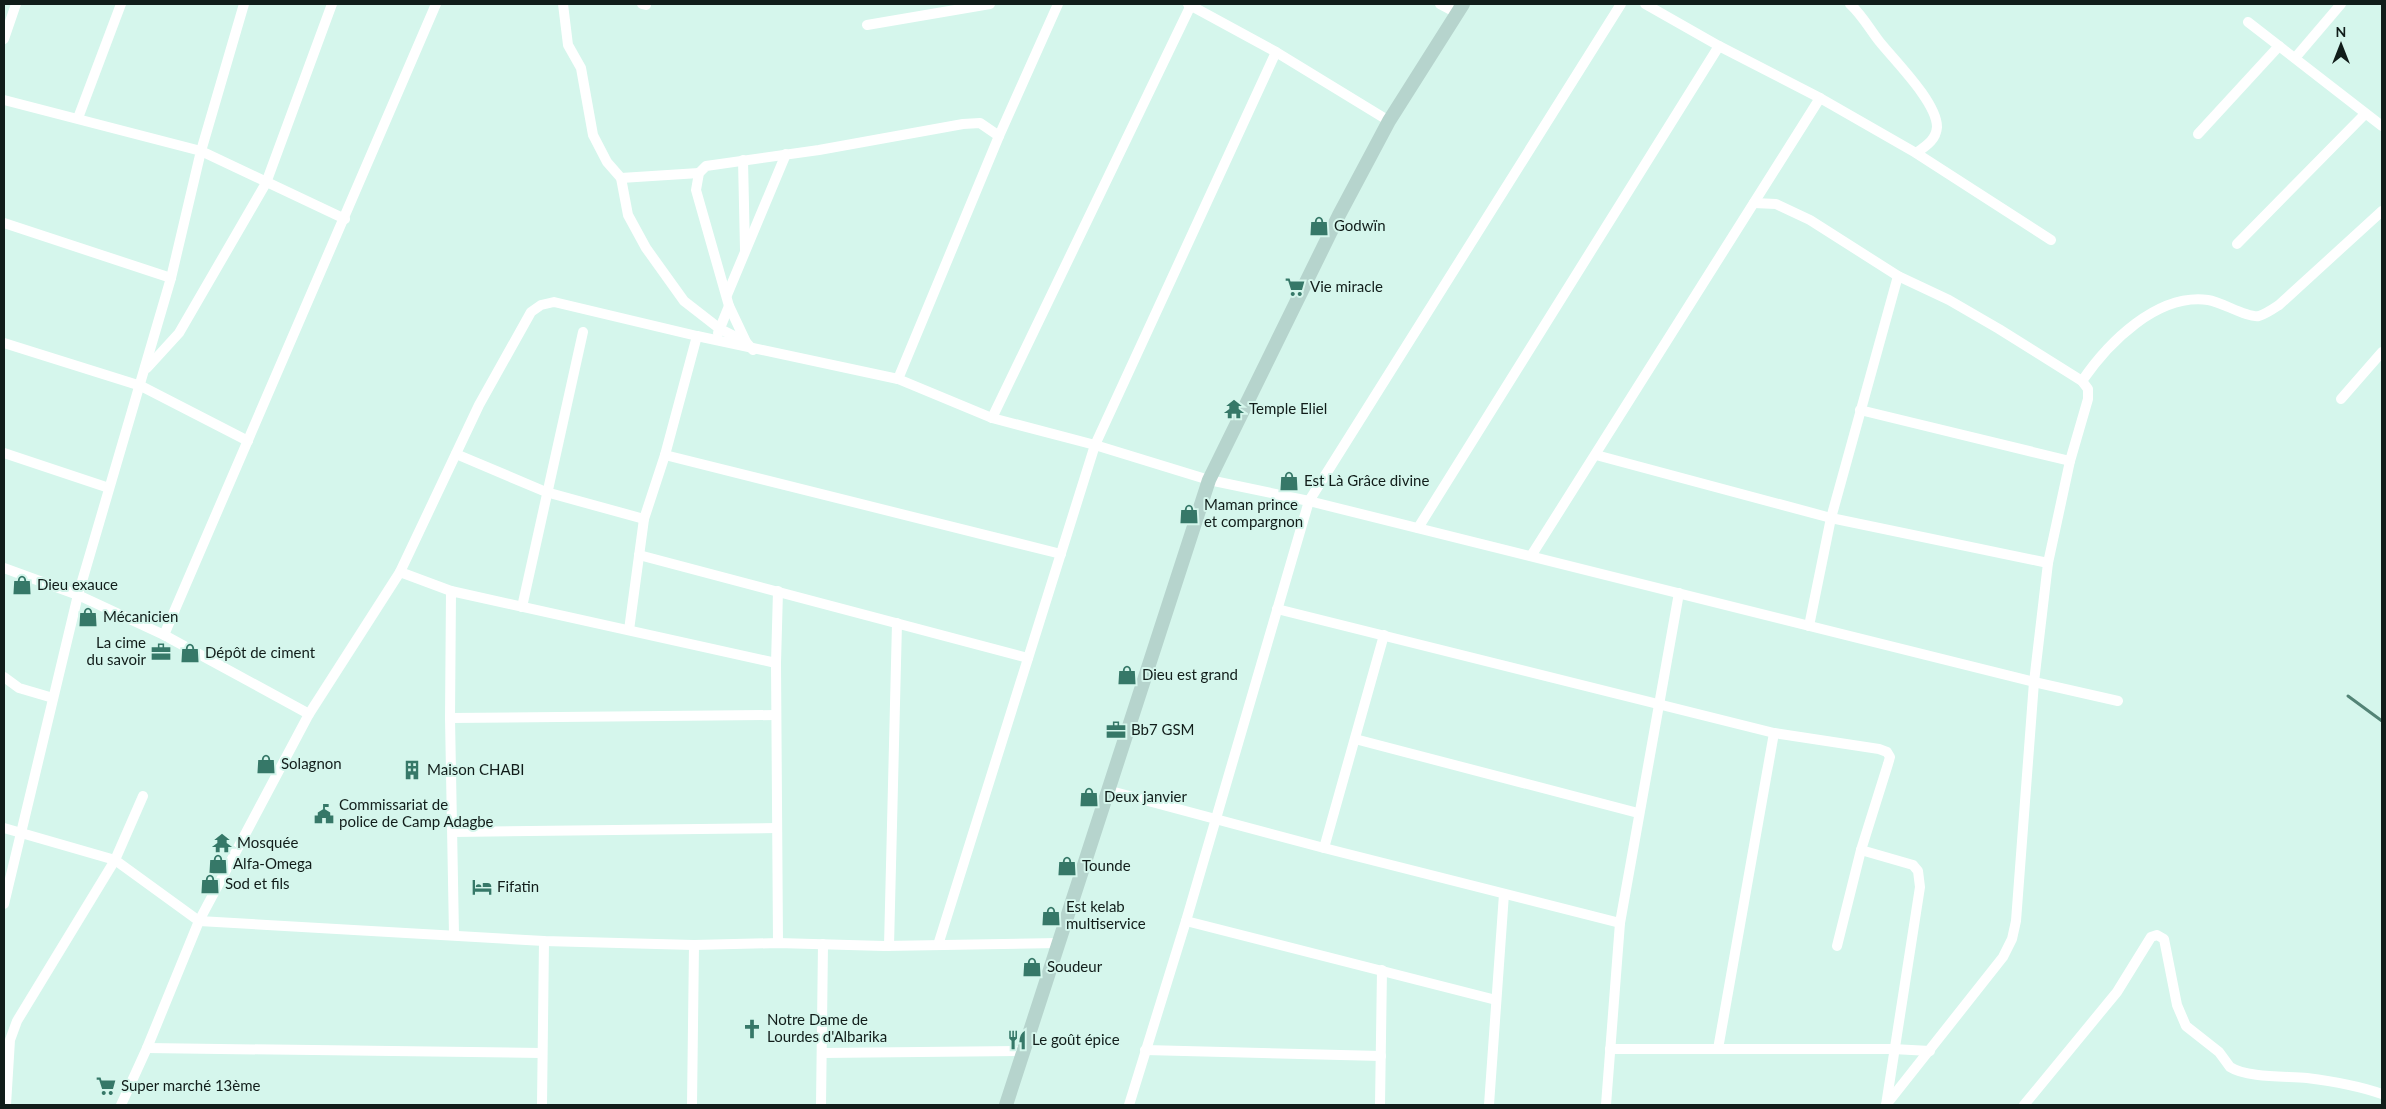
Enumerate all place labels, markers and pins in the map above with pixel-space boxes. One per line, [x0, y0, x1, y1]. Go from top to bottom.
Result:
shop icon: Godwïn [1308, 215, 1330, 237]
place label: Godwïn [1334, 216, 1386, 234]
supermarket icon: Vie miracle [1284, 276, 1306, 298]
place label: Vie miracle [1310, 277, 1383, 295]
temple icon: Temple Eliel [1223, 398, 1245, 420]
place label: Temple Eliel [1249, 399, 1327, 417]
shop icon: Est Là Grâce divine [1278, 470, 1300, 492]
place label: Est Là Grâce divine [1304, 471, 1429, 489]
place label: Maman prince et compargnon [1204, 495, 1303, 530]
shop icon: Maman prince et compargnon [1178, 503, 1200, 525]
shop icon: Dieu exauce [11, 574, 33, 596]
place label: Dieu exauce [37, 575, 118, 593]
shop icon: Mécanicien [77, 606, 99, 628]
place label: Mécanicien [103, 607, 178, 625]
place label: La cime du savoir [87, 633, 147, 668]
office icon: La cime du savoir [150, 641, 172, 663]
shop icon: Dépôt de ciment [179, 642, 201, 664]
place label: Dépôt de ciment [205, 643, 316, 661]
shop icon: Dieu est grand [1116, 664, 1138, 686]
place label: Dieu est grand [1142, 665, 1238, 683]
office icon: Bb7 GSM [1105, 719, 1127, 741]
place label: Bb7 GSM [1131, 720, 1195, 738]
shop icon: Solagnon [255, 753, 277, 775]
place label: Solagnon [281, 754, 342, 772]
building icon: Maison CHABI [401, 759, 423, 781]
place label: Maison CHABI [427, 760, 525, 778]
shop icon: Deux janvier [1078, 786, 1100, 808]
place label: Deux janvier [1104, 787, 1187, 805]
place label: Commissariat de police de Camp Adagbe [339, 795, 494, 830]
public building icon: Commissariat de police de Camp Adagbe [313, 803, 335, 825]
temple icon: Mosquée [211, 832, 233, 854]
place label: Mosquée [237, 833, 298, 851]
shop icon: Alfa-Omega [207, 853, 229, 875]
place label: Alfa-Omega [233, 854, 312, 872]
shop icon: Tounde [1056, 855, 1078, 877]
place label: Tounde [1082, 856, 1131, 874]
shop icon: Sod et fils [199, 873, 221, 895]
place label: Sod et fils [225, 874, 290, 892]
hotel icon: Fifatin [471, 876, 493, 898]
place label: Fifatin [497, 877, 539, 895]
place label: Est kelab multiservice [1066, 897, 1146, 932]
shop icon: Est kelab multiservice [1040, 905, 1062, 927]
shop icon: Soudeur [1021, 956, 1043, 978]
place label: Soudeur [1047, 957, 1103, 975]
place label: Notre Dame de Lourdes d'Albarika [767, 1010, 887, 1045]
church icon: Notre Dame de Lourdes d'Albarika [741, 1018, 763, 1040]
restaurant icon: Le goût épice [1006, 1029, 1028, 1051]
place label: Le goût épice [1032, 1030, 1120, 1048]
supermarket icon: Super marché 13ème [95, 1075, 117, 1097]
place label: Super marché 13ème [121, 1076, 261, 1094]

